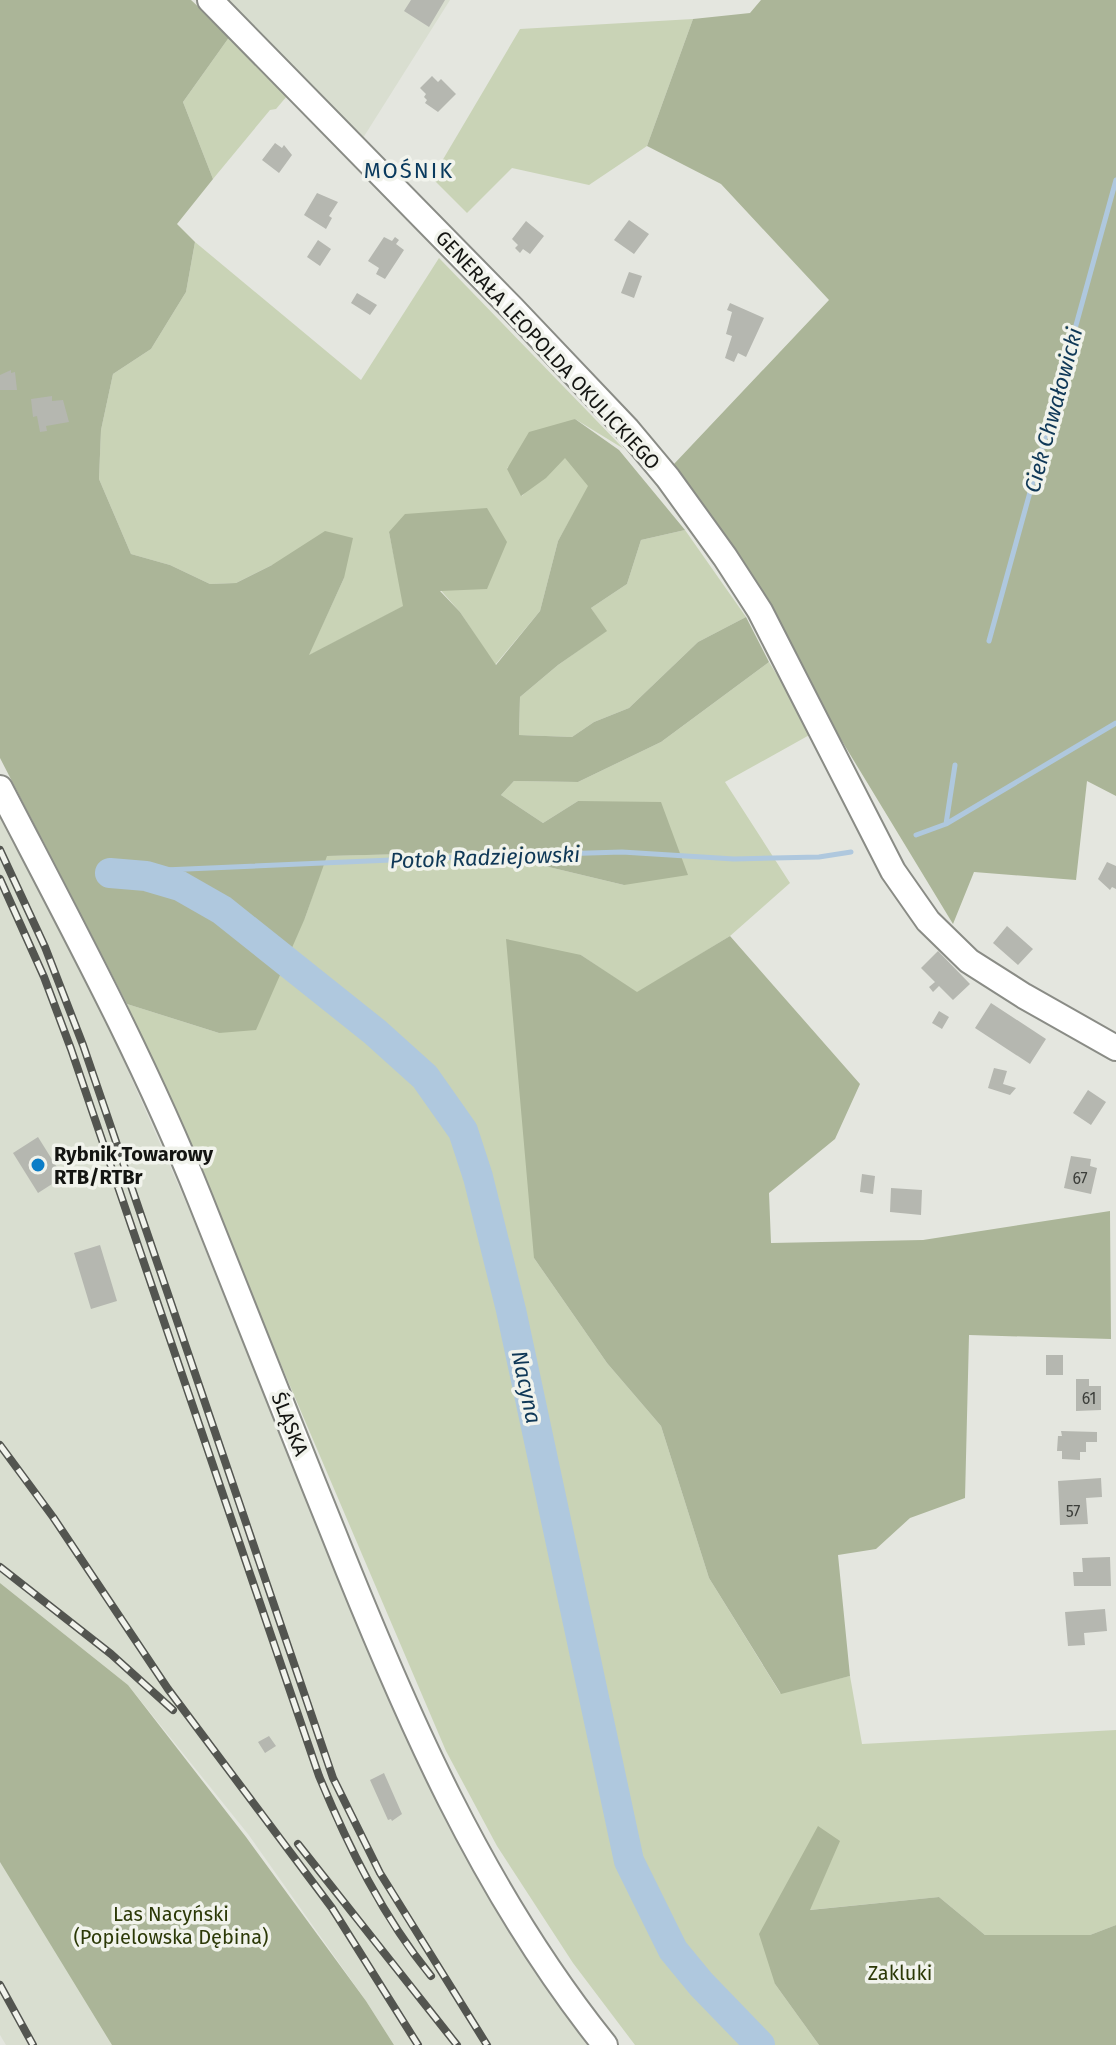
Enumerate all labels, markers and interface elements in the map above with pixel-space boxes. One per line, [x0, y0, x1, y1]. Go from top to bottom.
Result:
district label: MOŚNIK [364, 157, 454, 184]
street label: GENERAŁA LEOPOLDA OKULICKIEGO [431, 226, 665, 474]
water label: Ciek Chwałowicki [1018, 325, 1088, 496]
water label: Potok Radziejowski [389, 841, 581, 874]
place label: Rybnik Towarowy RTB/RTBr [54, 1142, 214, 1189]
marker: Rybnik Towarowy RTB/RTBr [29, 1156, 47, 1174]
house number: 67 [1072, 1169, 1088, 1188]
water label: Nacyna [506, 1348, 547, 1426]
street label: ŚLĄSKA [266, 1389, 314, 1460]
house number: 61 [1082, 1389, 1096, 1408]
house number: 57 [1066, 1502, 1080, 1521]
park label: Las Nacyński (Popielowska Dębina) [73, 1902, 269, 1949]
park label: Zakluki [868, 1961, 932, 1985]

